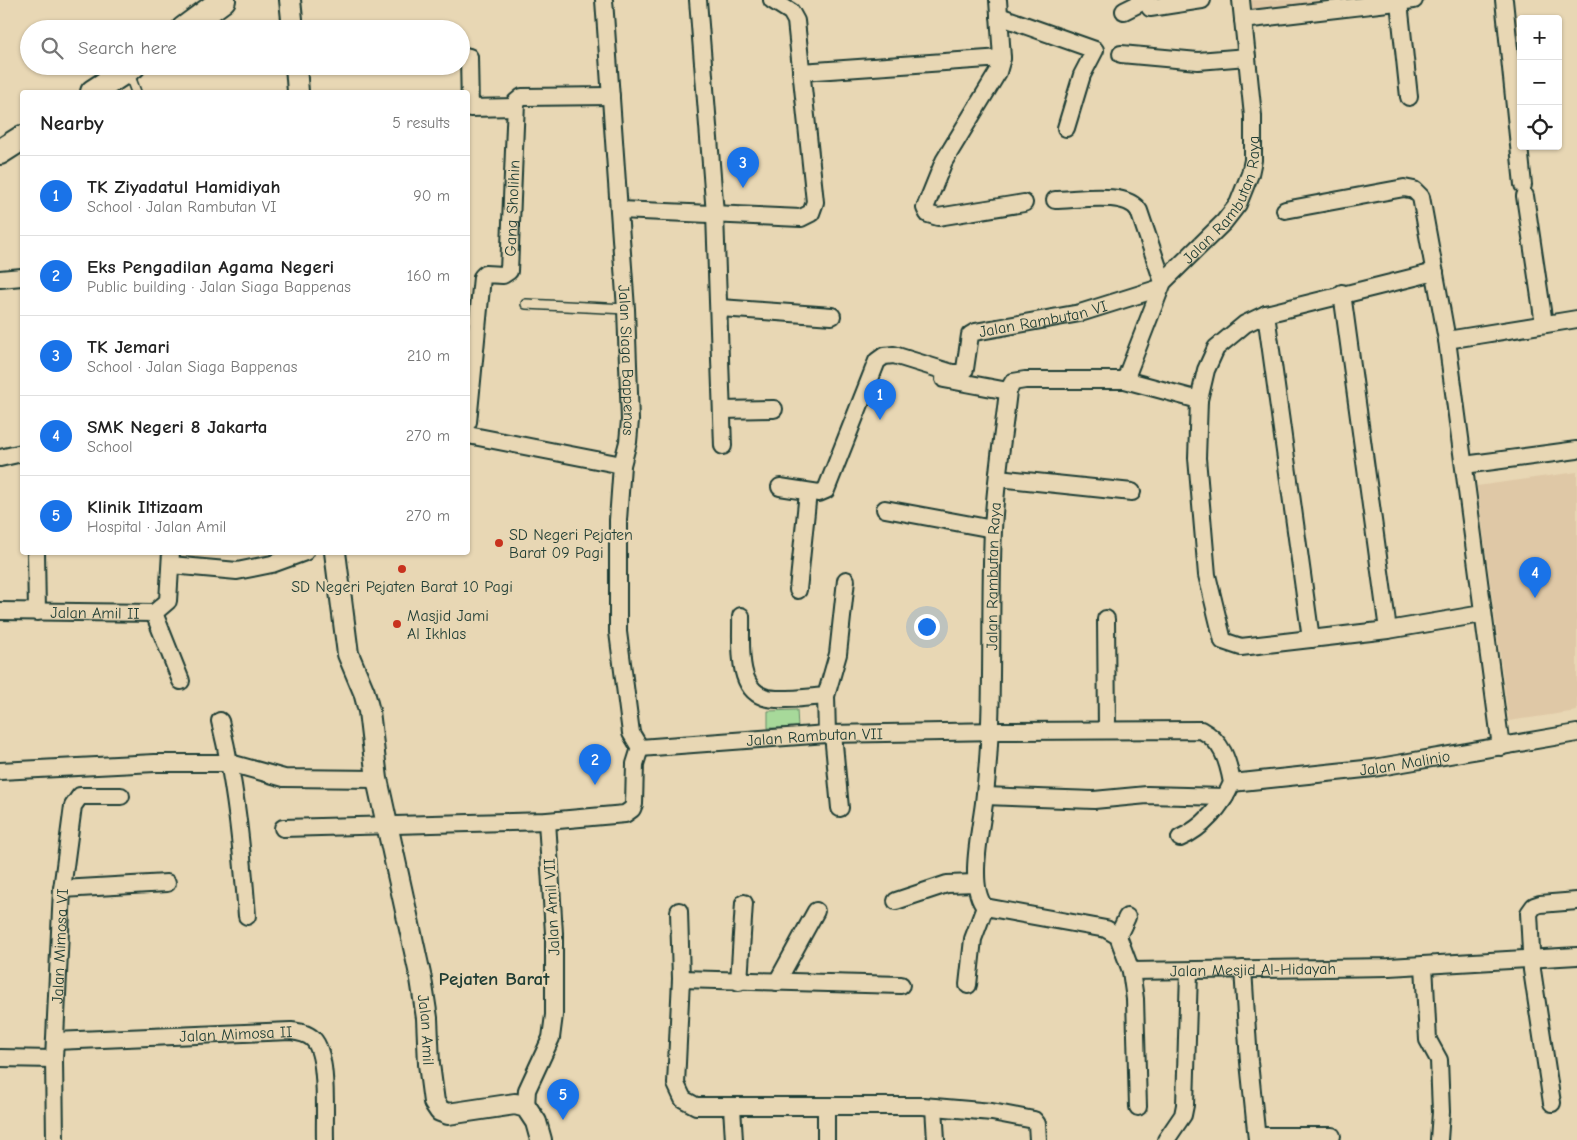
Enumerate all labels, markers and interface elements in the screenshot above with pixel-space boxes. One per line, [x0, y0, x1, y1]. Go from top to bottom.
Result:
map controls [1517, 15, 1562, 150]
button: + [1517, 15, 1562, 60]
search box [20, 20, 470, 75]
icon: search [38, 34, 66, 62]
text: Search here [78, 37, 177, 59]
button: − [1517, 60, 1562, 105]
button: locate [1517, 105, 1562, 150]
text: Nearby [40, 111, 104, 135]
text: 5 results [392, 114, 450, 132]
street label: Jalan Rambutan Raya [1179, 136, 1263, 268]
pin: 3 [727, 147, 759, 188]
street label: Gang Sholihin [502, 160, 524, 257]
text: TK Ziyadatul Hamidiyah [87, 176, 280, 198]
text: 1 [53, 187, 59, 205]
text: 90 m [413, 187, 450, 205]
text: School · Jalan Rambutan VI [87, 198, 277, 216]
text: Eks Pengadilan Agama Negeri [87, 256, 334, 278]
text: 2 [52, 267, 60, 285]
text: 160 m [407, 267, 450, 285]
text: Public building · Jalan Siaga Bappenas [87, 278, 351, 296]
street label: Jalan Siaga Bappenas [614, 284, 638, 437]
street label: Jalan Rambutan VI [977, 297, 1110, 341]
text: TK Jemari [87, 336, 170, 358]
text: 3 [52, 347, 60, 365]
text: 210 m [407, 347, 450, 365]
text: School · Jalan Siaga Bappenas [87, 358, 297, 376]
pin: 1 [864, 379, 896, 420]
text: SMK Negeri 8 Jakarta [87, 416, 267, 438]
text: 4 [52, 427, 60, 445]
text: 270 m [406, 427, 450, 445]
text: School [87, 438, 133, 456]
text: Klinik Iltizaam [87, 496, 203, 518]
street label: Jalan Rambutan Raya [983, 501, 1005, 651]
text: 5 [52, 507, 60, 525]
text: 270 m [406, 507, 450, 525]
text: Hospital · Jalan Amil [87, 518, 226, 536]
place label: SD Negeri Pejaten Barat 09 Pagi [509, 526, 633, 562]
marker: SD Negeri Pejaten Barat 09 Pagi [493, 537, 505, 549]
pin: 4 [1519, 557, 1551, 598]
marker: SD Negeri Pejaten Barat 10 Pagi [396, 563, 408, 575]
place label: SD Negeri Pejaten Barat 10 Pagi [291, 578, 513, 596]
street label: Jalan Amil II [50, 604, 140, 623]
place label: Masjid Jami Al Ikhlas [407, 607, 489, 643]
your location [914, 614, 940, 640]
marker: Masjid Jami Al Ikhlas [391, 618, 403, 630]
street label: Jalan Rambutan VII [746, 725, 883, 750]
pin: 2 [579, 744, 611, 785]
street label: Jalan Malinjo [1359, 747, 1452, 779]
street label: Jalan Amil VII [540, 858, 564, 956]
street label: Jalan Mimosa VI [49, 888, 72, 1004]
street label: Jalan Mesjid Al-Hidayah [1170, 960, 1336, 980]
district label: Pejaten Barat [439, 968, 550, 990]
street label: Jalan Amil [413, 993, 437, 1066]
street label: Jalan Mimosa II [179, 1023, 293, 1046]
pin: 5 [547, 1079, 579, 1120]

